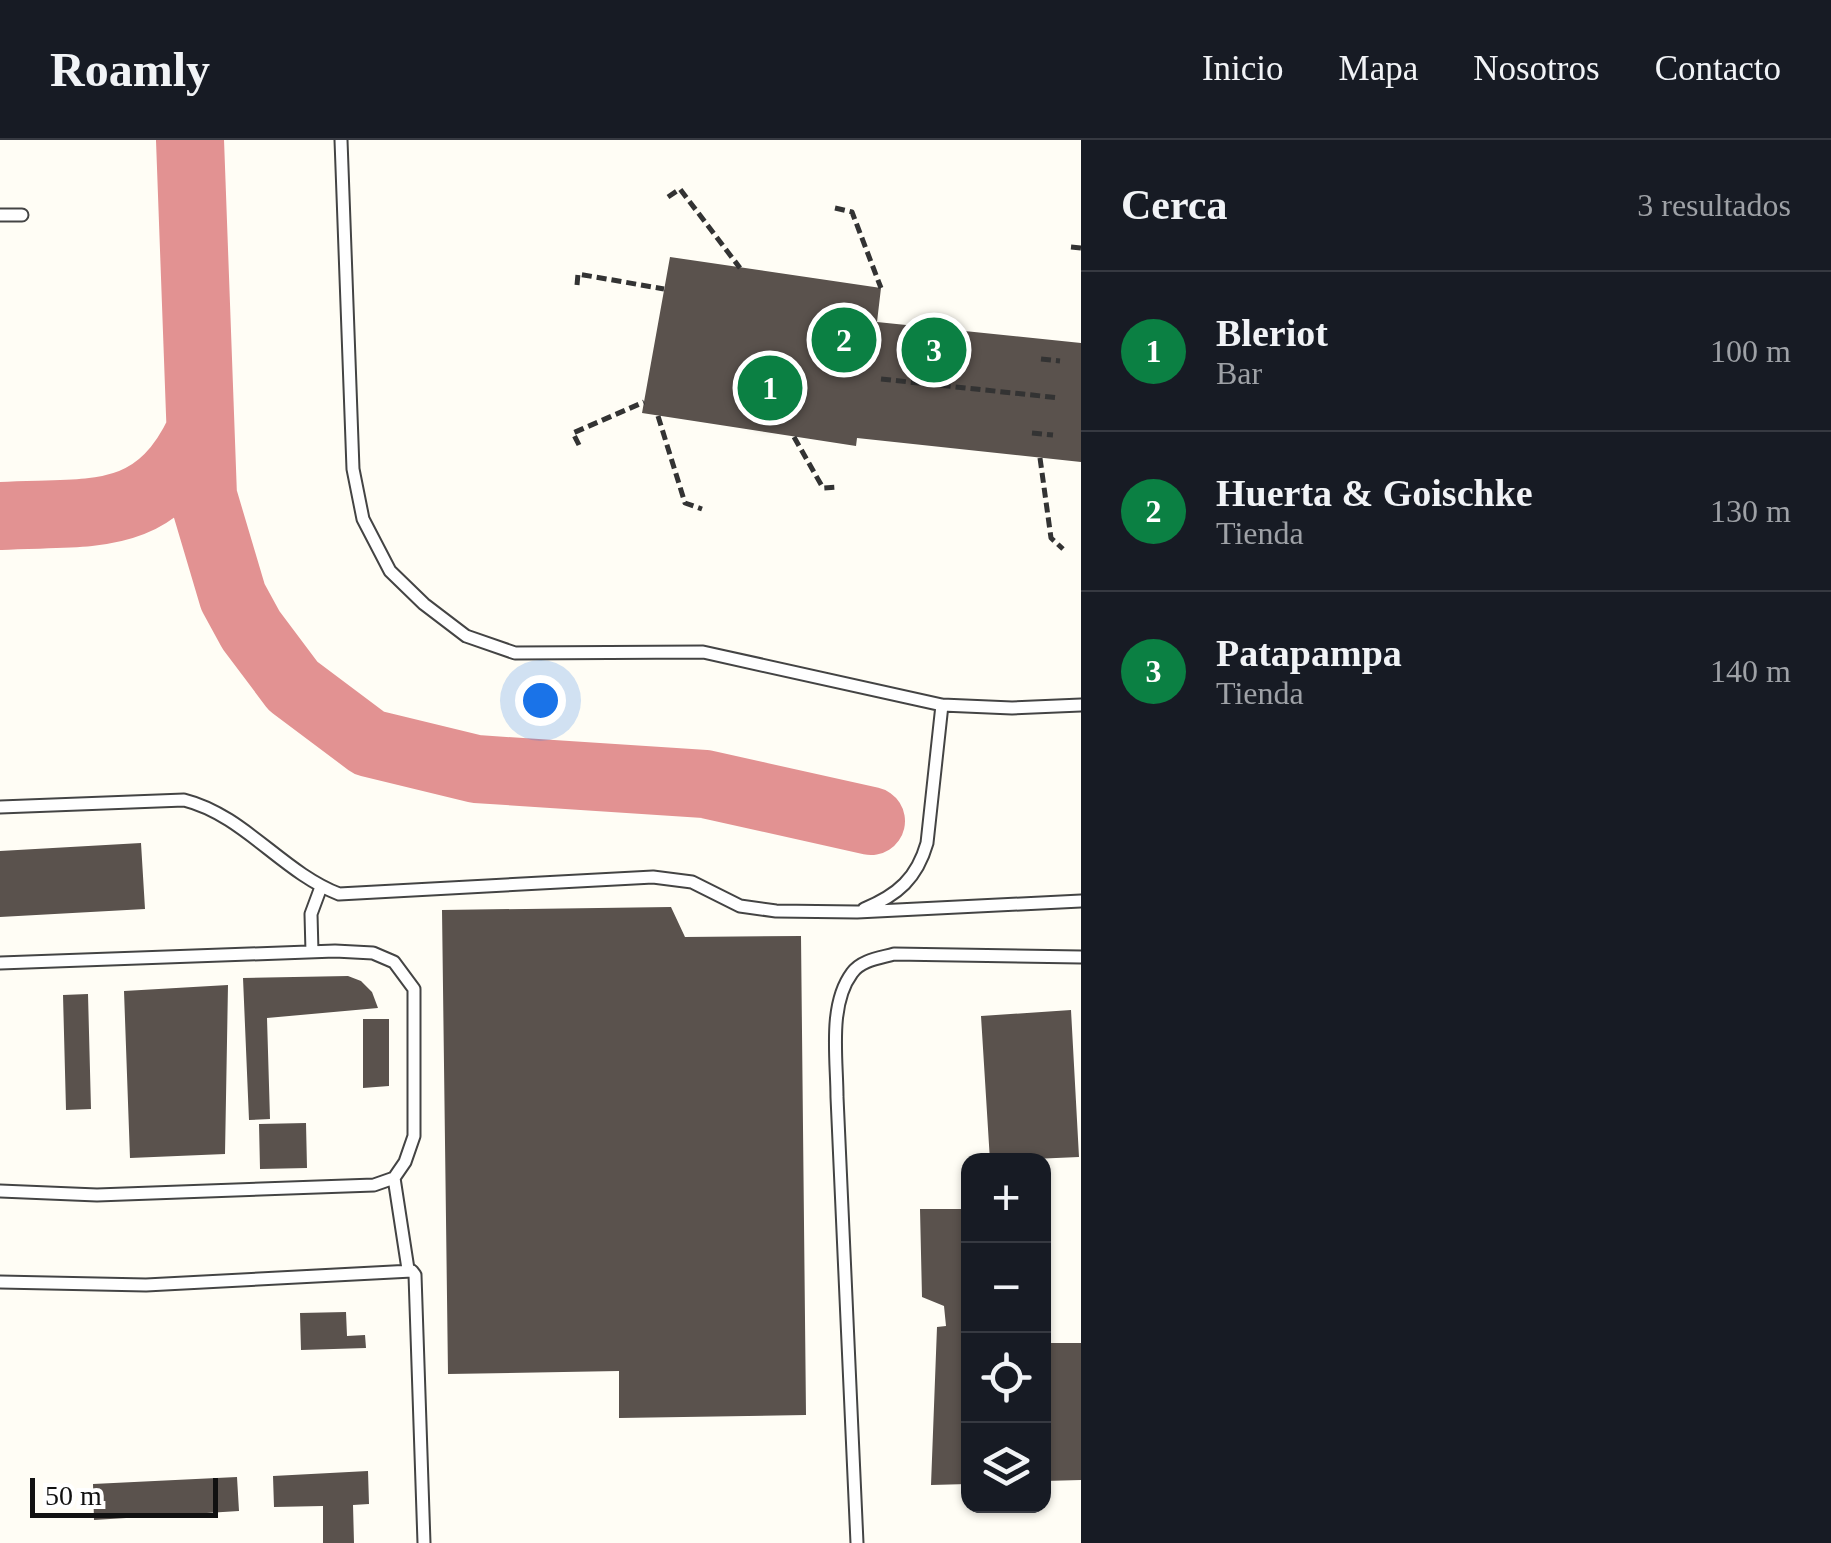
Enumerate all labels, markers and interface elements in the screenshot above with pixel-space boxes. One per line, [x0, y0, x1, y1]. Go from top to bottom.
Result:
text: Roamly [50, 43, 210, 96]
text: Inicio [1202, 49, 1284, 88]
text: Mapa [1339, 49, 1418, 88]
text: Nosotros [1473, 49, 1600, 88]
text: Contacto [1655, 49, 1781, 88]
text: Cerca [1121, 182, 1228, 228]
text: 3 resultados [1637, 187, 1791, 223]
pin: 2 [812, 302, 876, 378]
pin: 3 [902, 312, 966, 388]
text: Bleriot [1216, 312, 1328, 354]
text: 1 [1146, 333, 1162, 369]
text: 100 m [1710, 333, 1791, 369]
pin: 1 [738, 350, 802, 426]
text: Bar [1216, 355, 1262, 391]
text: Huerta & Goischke [1216, 472, 1533, 514]
text: 2 [1146, 493, 1162, 529]
text: 130 m [1710, 493, 1791, 529]
text: Tienda [1216, 515, 1304, 551]
text: Patapampa [1216, 632, 1402, 674]
text: 3 [1146, 653, 1162, 689]
text: 140 m [1710, 653, 1791, 689]
your location [515, 675, 566, 726]
text: Tienda [1216, 675, 1304, 711]
map controls [961, 1153, 1051, 1513]
button: + [961, 1153, 1051, 1243]
button: − [961, 1243, 1051, 1333]
button: locate [961, 1333, 1051, 1423]
button: layers [961, 1423, 1051, 1513]
scale bar [30, 1473, 218, 1518]
text: 50 m [45, 1480, 102, 1511]

